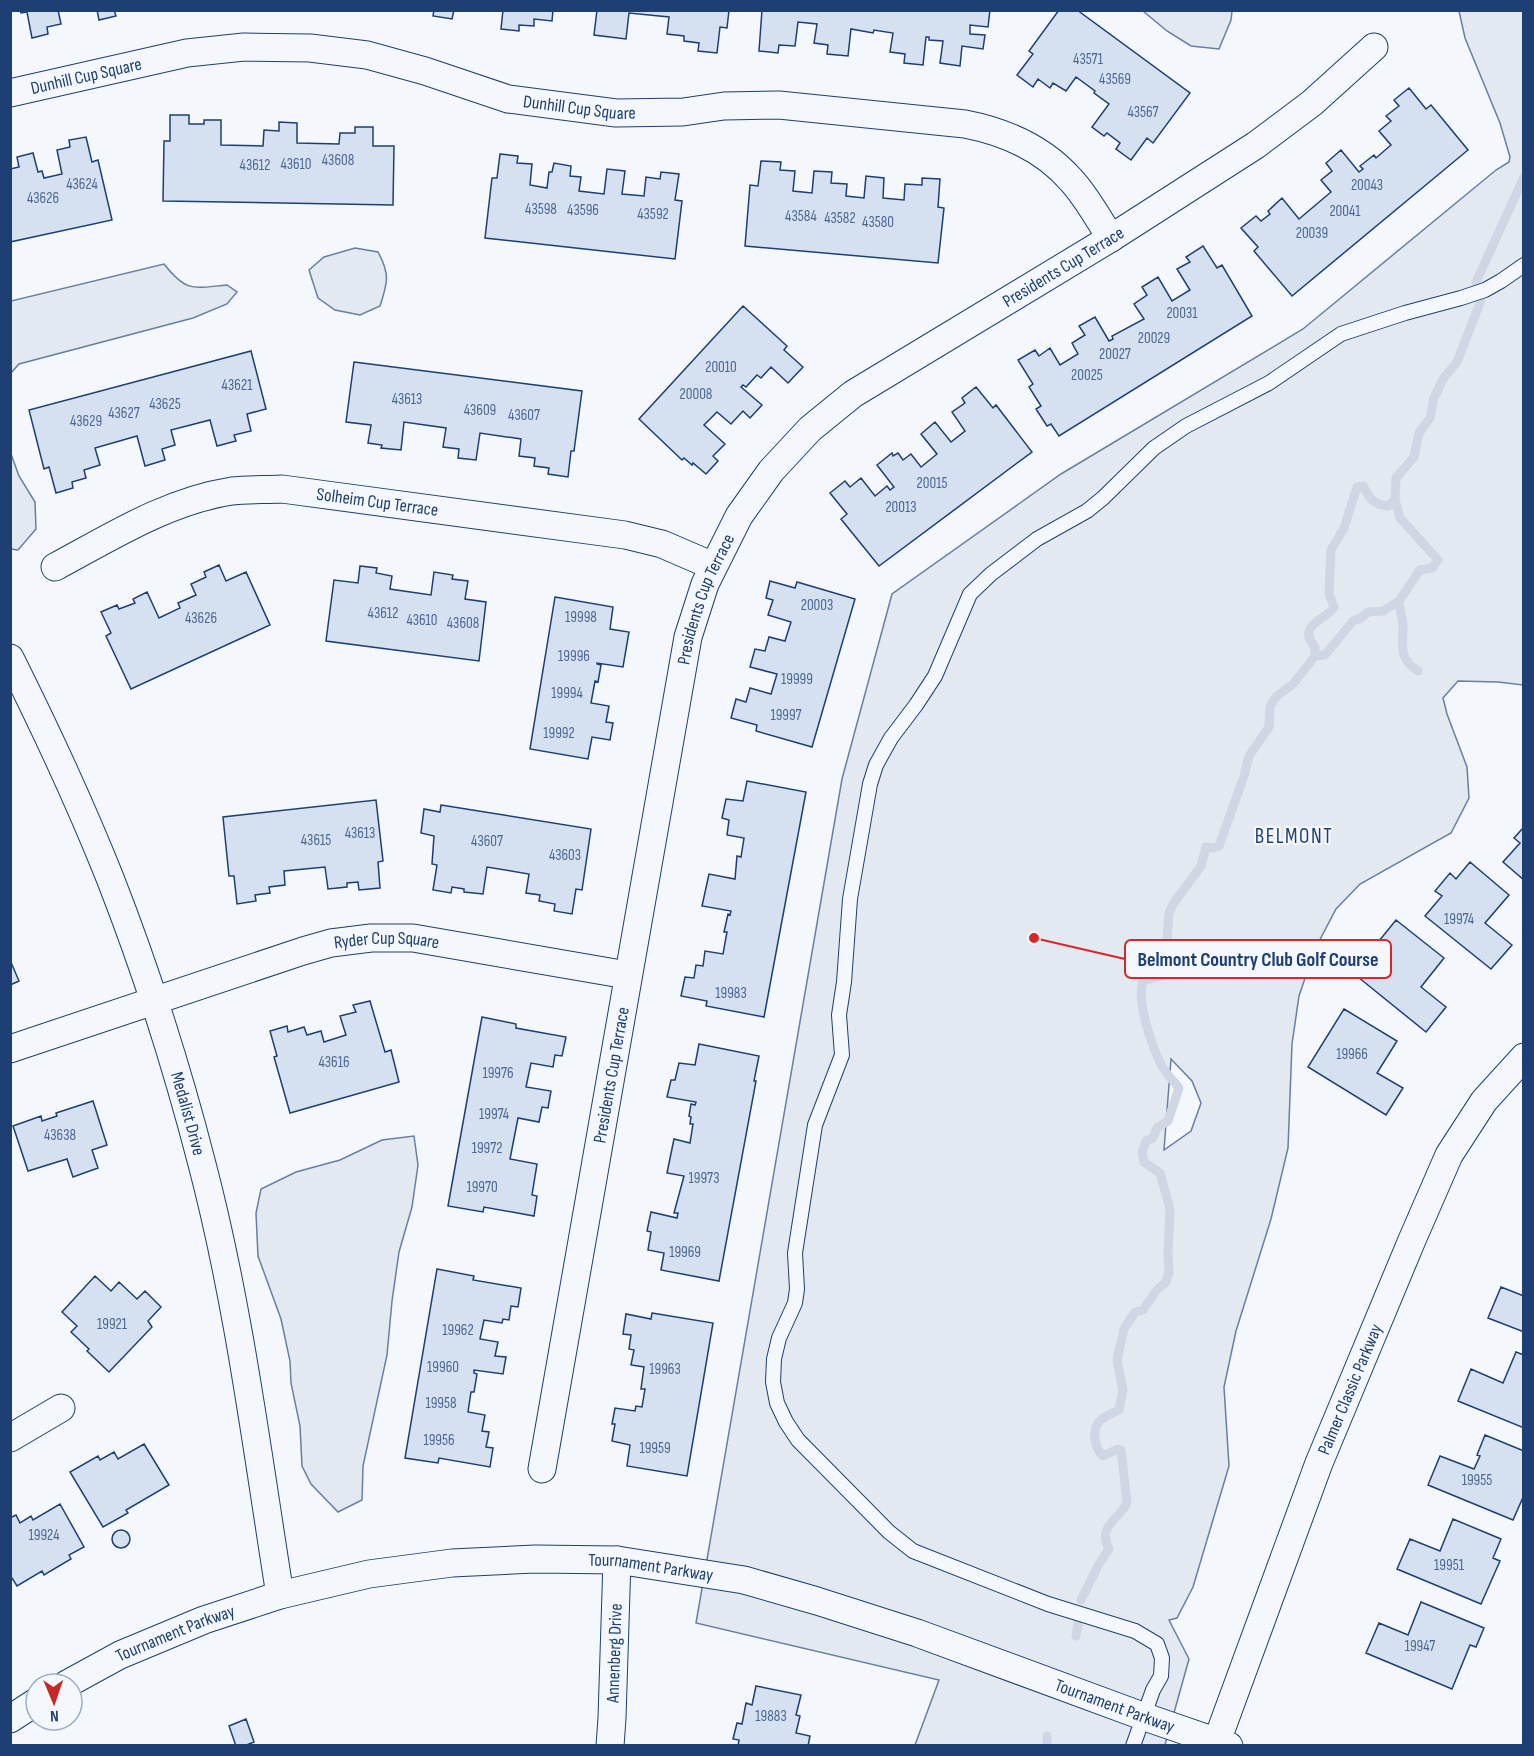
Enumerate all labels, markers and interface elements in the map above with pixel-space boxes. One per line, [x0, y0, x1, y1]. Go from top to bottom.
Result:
house number: 43571 [1073, 50, 1104, 69]
street label: Dunhill Cup Square [29, 54, 144, 99]
house number: 43569 [1099, 70, 1131, 89]
street label: Dunhill Cup Square [522, 91, 636, 124]
house number: 43567 [1127, 103, 1159, 122]
house number: 43608 [322, 151, 354, 170]
house number: 43610 [280, 155, 312, 174]
house number: 43612 [240, 156, 270, 175]
house number: 43624 [66, 175, 98, 194]
house number: 20043 [1351, 176, 1383, 195]
house number: 43626 [27, 189, 59, 208]
house number: 43598 [525, 200, 557, 219]
house number: 43596 [567, 201, 599, 220]
house number: 20041 [1329, 202, 1361, 221]
house number: 43592 [637, 205, 669, 224]
house number: 43584 [785, 207, 817, 226]
house number: 43582 [824, 209, 856, 228]
house number: 43580 [862, 213, 894, 232]
street label: Presidents Cup Terrace [999, 222, 1128, 312]
house number: 20039 [1296, 224, 1328, 243]
house number: 20031 [1166, 304, 1198, 323]
house number: 20029 [1138, 329, 1170, 348]
house number: 20027 [1099, 345, 1131, 364]
house number: 20010 [705, 358, 737, 377]
house number: 20025 [1071, 366, 1103, 385]
house number: 43621 [222, 376, 253, 395]
house number: 20008 [680, 385, 712, 404]
house number: 43613 [392, 390, 422, 409]
house number: 43625 [149, 395, 181, 414]
house number: 43609 [464, 401, 496, 420]
house number: 43627 [108, 404, 140, 423]
house number: 43607 [508, 406, 540, 425]
house number: 43629 [70, 412, 102, 431]
house number: 20015 [917, 474, 947, 493]
street label: Solheim Cup Terrace [315, 484, 440, 521]
house number: 20013 [885, 498, 917, 517]
street label: Presidents Cup Terrace [673, 531, 739, 666]
house number: 20003 [801, 596, 833, 615]
house number: 43612 [368, 604, 398, 623]
house number: 19998 [565, 608, 597, 627]
house number: 43626 [185, 609, 217, 628]
house number: 43610 [406, 611, 438, 630]
house number: 43608 [447, 614, 479, 633]
house number: 19996 [558, 647, 590, 666]
house number: 19999 [781, 670, 813, 689]
house number: 19994 [551, 684, 583, 703]
house number: 19997 [770, 706, 802, 725]
house number: 19992 [543, 724, 575, 743]
house number: 43613 [345, 824, 375, 843]
district label: BELMONT [1255, 824, 1333, 849]
house number: 43615 [301, 831, 331, 850]
house number: 43607 [471, 832, 503, 851]
house number: 43603 [549, 846, 581, 865]
house number: 19974 [1444, 910, 1474, 929]
street label: Ryder Cup Square [333, 928, 441, 954]
callout: Belmont Country Club Golf Course [1125, 940, 1391, 978]
text: Belmont Country Club Golf Course [1137, 948, 1379, 972]
house number: 19983 [715, 984, 747, 1003]
street label: Presidents Cup Terrace [589, 1005, 634, 1145]
house number: 19966 [1336, 1045, 1368, 1064]
house number: 43616 [319, 1053, 350, 1072]
house number: 19976 [482, 1064, 514, 1083]
street label: Medalist Drive [166, 1069, 209, 1158]
house number: 19974 [479, 1105, 509, 1124]
house number: 43638 [44, 1126, 76, 1145]
house number: 19972 [472, 1139, 502, 1158]
house number: 19973 [689, 1169, 719, 1188]
house number: 19970 [466, 1178, 498, 1197]
house number: 19969 [669, 1243, 701, 1262]
house number: 19921 [97, 1315, 128, 1334]
house number: 19962 [442, 1321, 474, 1340]
street label: Palmer Classic Parkway [1314, 1321, 1387, 1458]
house number: 19960 [427, 1358, 459, 1377]
house number: 19963 [649, 1360, 681, 1379]
house number: 19958 [425, 1394, 457, 1413]
house number: 19956 [423, 1431, 455, 1450]
house number: 19959 [639, 1439, 671, 1458]
house number: 19955 [1462, 1471, 1492, 1490]
house number: 19924 [29, 1526, 59, 1545]
street label: Tournament Parkway [588, 1550, 715, 1586]
house number: 19951 [1434, 1556, 1465, 1575]
street label: Tournament Parkway [112, 1601, 238, 1666]
street label: Annenberg Drive [602, 1603, 627, 1704]
house number: 19947 [1405, 1637, 1435, 1656]
north arrow [24, 1672, 84, 1732]
street label: Tournament Parkway [1052, 1675, 1177, 1737]
text: N [50, 1706, 59, 1725]
house number: 19883 [755, 1707, 787, 1726]

